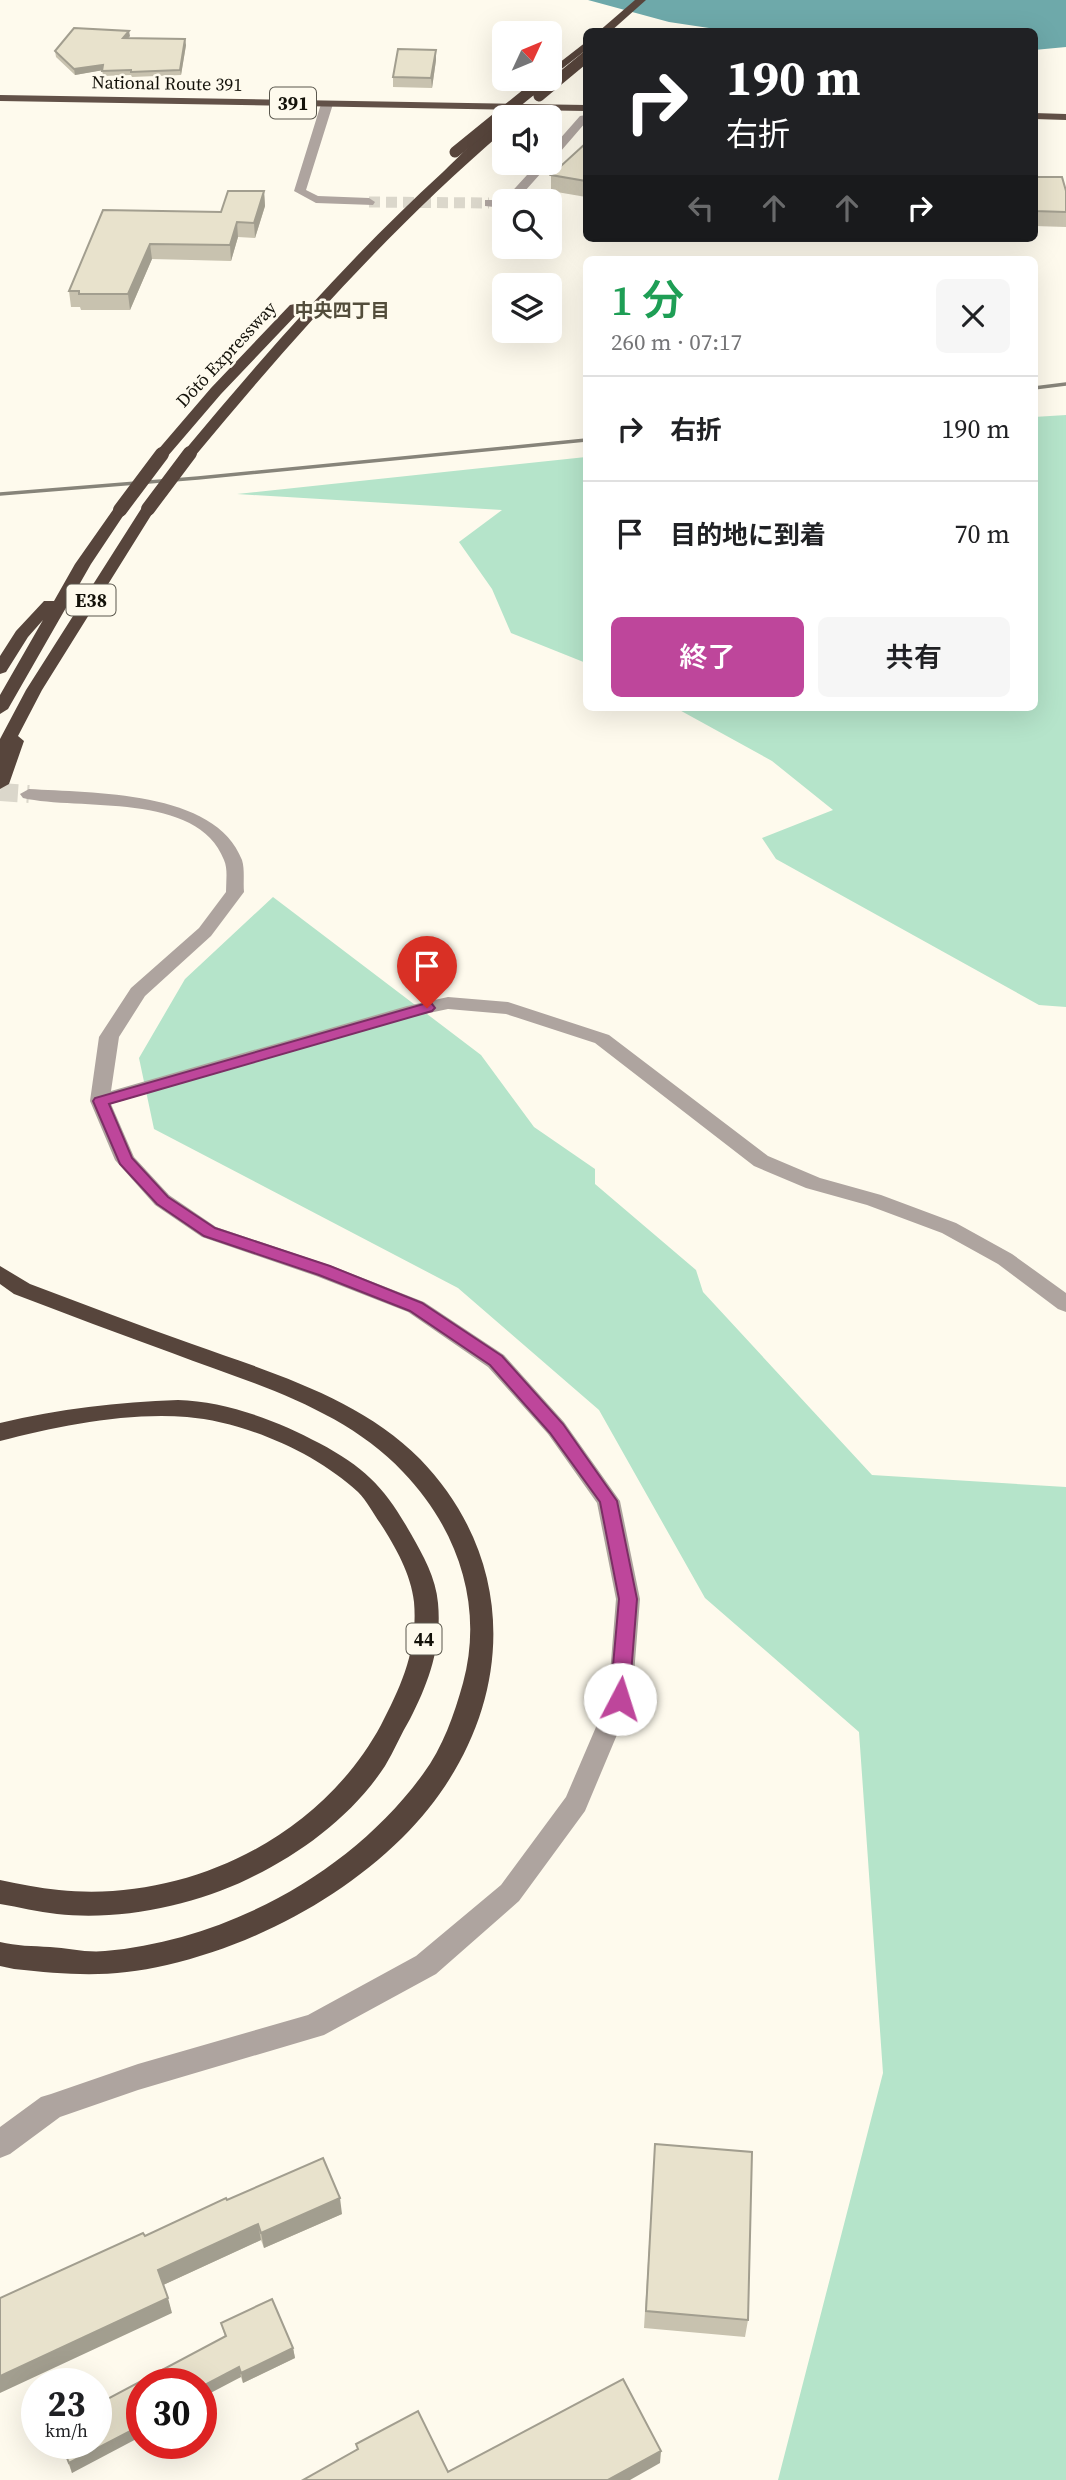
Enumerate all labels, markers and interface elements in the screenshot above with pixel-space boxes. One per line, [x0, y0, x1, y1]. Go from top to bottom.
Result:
north arrow [492, 21, 562, 91]
map controls [492, 21, 562, 343]
text: 190 m [726, 44, 861, 111]
icon: right [611, 56, 702, 147]
street label: National Route 391 [91, 69, 243, 97]
road number: 391 [270, 88, 316, 118]
button: sound [492, 105, 562, 175]
text: 右折 [726, 112, 790, 156]
button: search [492, 189, 562, 259]
icon: left [682, 189, 720, 227]
icon: ahead [755, 189, 793, 227]
icon: ahead [828, 189, 866, 227]
icon: right [901, 189, 939, 227]
text: 1 分 [611, 271, 684, 329]
button: layers [492, 273, 562, 343]
button: close [936, 279, 1010, 353]
street label: Dōtō Expressway [170, 295, 282, 413]
district label: 中央四丁目 [294, 297, 390, 323]
text: 260 m · 07:17 [611, 326, 742, 358]
icon: right [611, 410, 649, 448]
text: 190 m [942, 411, 1010, 447]
text: 右折 [670, 412, 722, 448]
icon: arrive [611, 515, 649, 553]
text: 70 m [955, 516, 1010, 552]
text: 目的地に到着 [670, 517, 826, 553]
road number: E38 [66, 584, 116, 615]
button: 終了 [611, 617, 804, 697]
button: 共有 [818, 617, 1010, 697]
pin [397, 936, 457, 1008]
icon: arrive [408, 947, 446, 985]
road number: 44 [406, 1624, 442, 1654]
position arrow [583, 1662, 657, 1736]
speed limit sign: 30 [126, 2368, 217, 2459]
text: 23 [48, 2380, 85, 2428]
text: km/h [45, 2418, 88, 2443]

